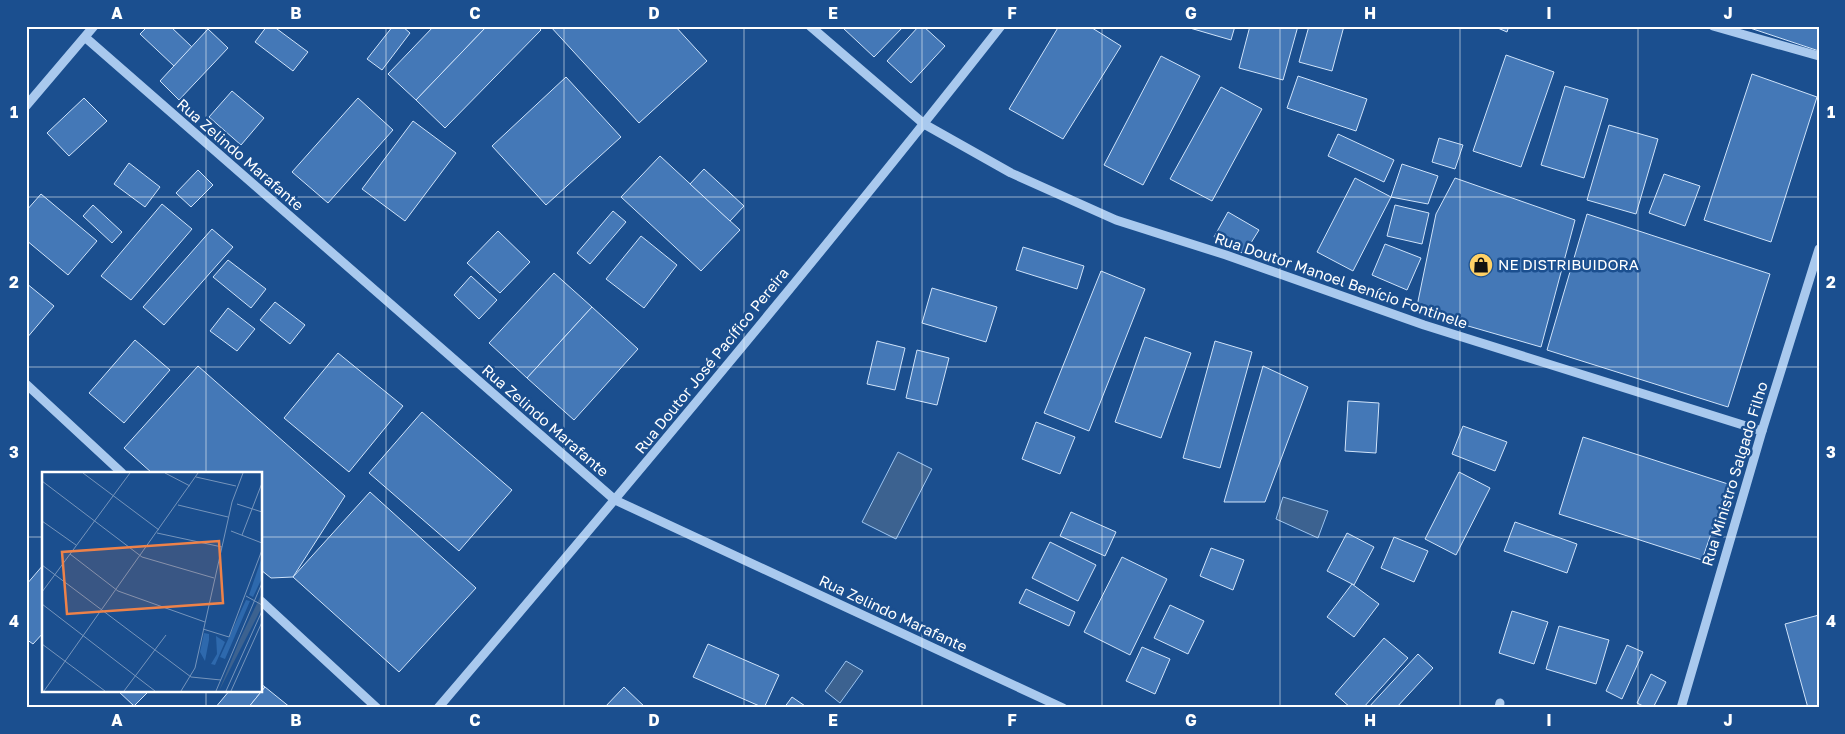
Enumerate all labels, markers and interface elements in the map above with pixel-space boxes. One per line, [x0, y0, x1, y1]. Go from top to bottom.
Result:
text: A [111, 3, 123, 23]
text: B [290, 3, 302, 23]
text: C [469, 3, 481, 23]
text: D [648, 3, 660, 23]
text: E [828, 3, 838, 23]
text: F [1007, 3, 1017, 23]
text: G [1185, 3, 1197, 23]
text: H [1364, 3, 1376, 23]
text: I [1546, 3, 1552, 23]
text: J [1723, 3, 1733, 23]
street label: Rua Zelindo Marafante [174, 94, 308, 214]
text: 1 [10, 102, 18, 122]
text: 1 [1827, 102, 1835, 122]
street label: Rua Doutor Manoel Benício Fontinele [1212, 228, 1470, 332]
shop icon: NE DISTRIBUIDORA [1468, 252, 1494, 278]
place label: NE DISTRIBUIDORA [1498, 255, 1639, 273]
street label: Rua Doutor José Pacífico Pereira [631, 264, 792, 457]
text: 2 [9, 272, 19, 292]
text: 2 [1826, 272, 1836, 292]
street label: Rua Zelindo Marafante [479, 360, 613, 480]
street label: Rua Ministro Salgado Filho [1697, 379, 1771, 568]
text: 3 [9, 442, 19, 462]
text: 3 [1826, 442, 1836, 462]
inset map [42, 472, 262, 692]
street label: Rua Zelindo Marafante [816, 571, 971, 656]
text: 4 [9, 611, 19, 631]
text: 4 [1826, 611, 1836, 631]
text: A [111, 710, 123, 730]
text: B [290, 710, 302, 730]
text: C [469, 710, 481, 730]
text: D [648, 710, 660, 730]
text: E [828, 710, 838, 730]
text: F [1007, 710, 1017, 730]
text: G [1185, 710, 1197, 730]
text: H [1364, 710, 1376, 730]
text: I [1546, 710, 1552, 730]
text: J [1723, 710, 1733, 730]

